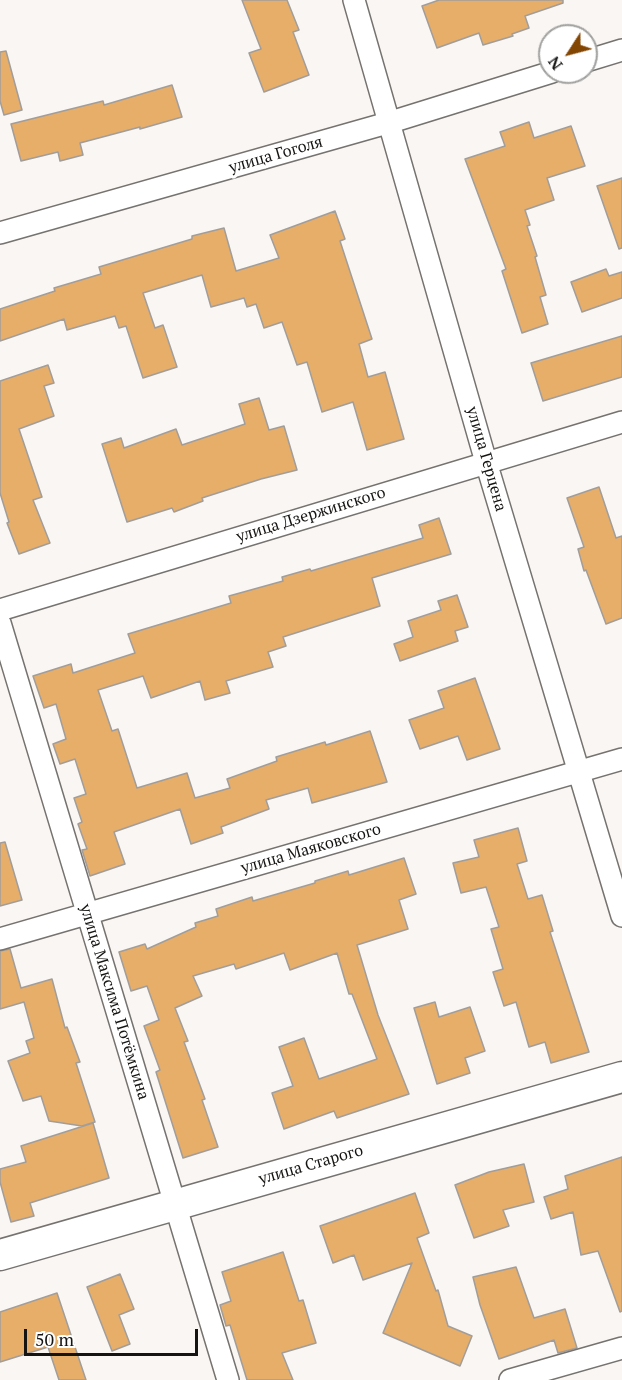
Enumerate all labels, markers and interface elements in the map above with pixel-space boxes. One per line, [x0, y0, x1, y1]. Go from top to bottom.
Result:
north arrow [538, 24, 598, 84]
text: N [543, 52, 568, 75]
street label: улица Гоголя [227, 132, 325, 178]
street label: улица Герцена [462, 404, 510, 514]
street label: улица Дзержинского [234, 483, 388, 547]
street label: улица Маяковского [239, 820, 383, 878]
street label: улица Максима Потёмкина [75, 902, 153, 1102]
street label: улица Старого [257, 1141, 365, 1189]
scale bar [27, 1317, 201, 1355]
text: 50 m [35, 1327, 74, 1351]

